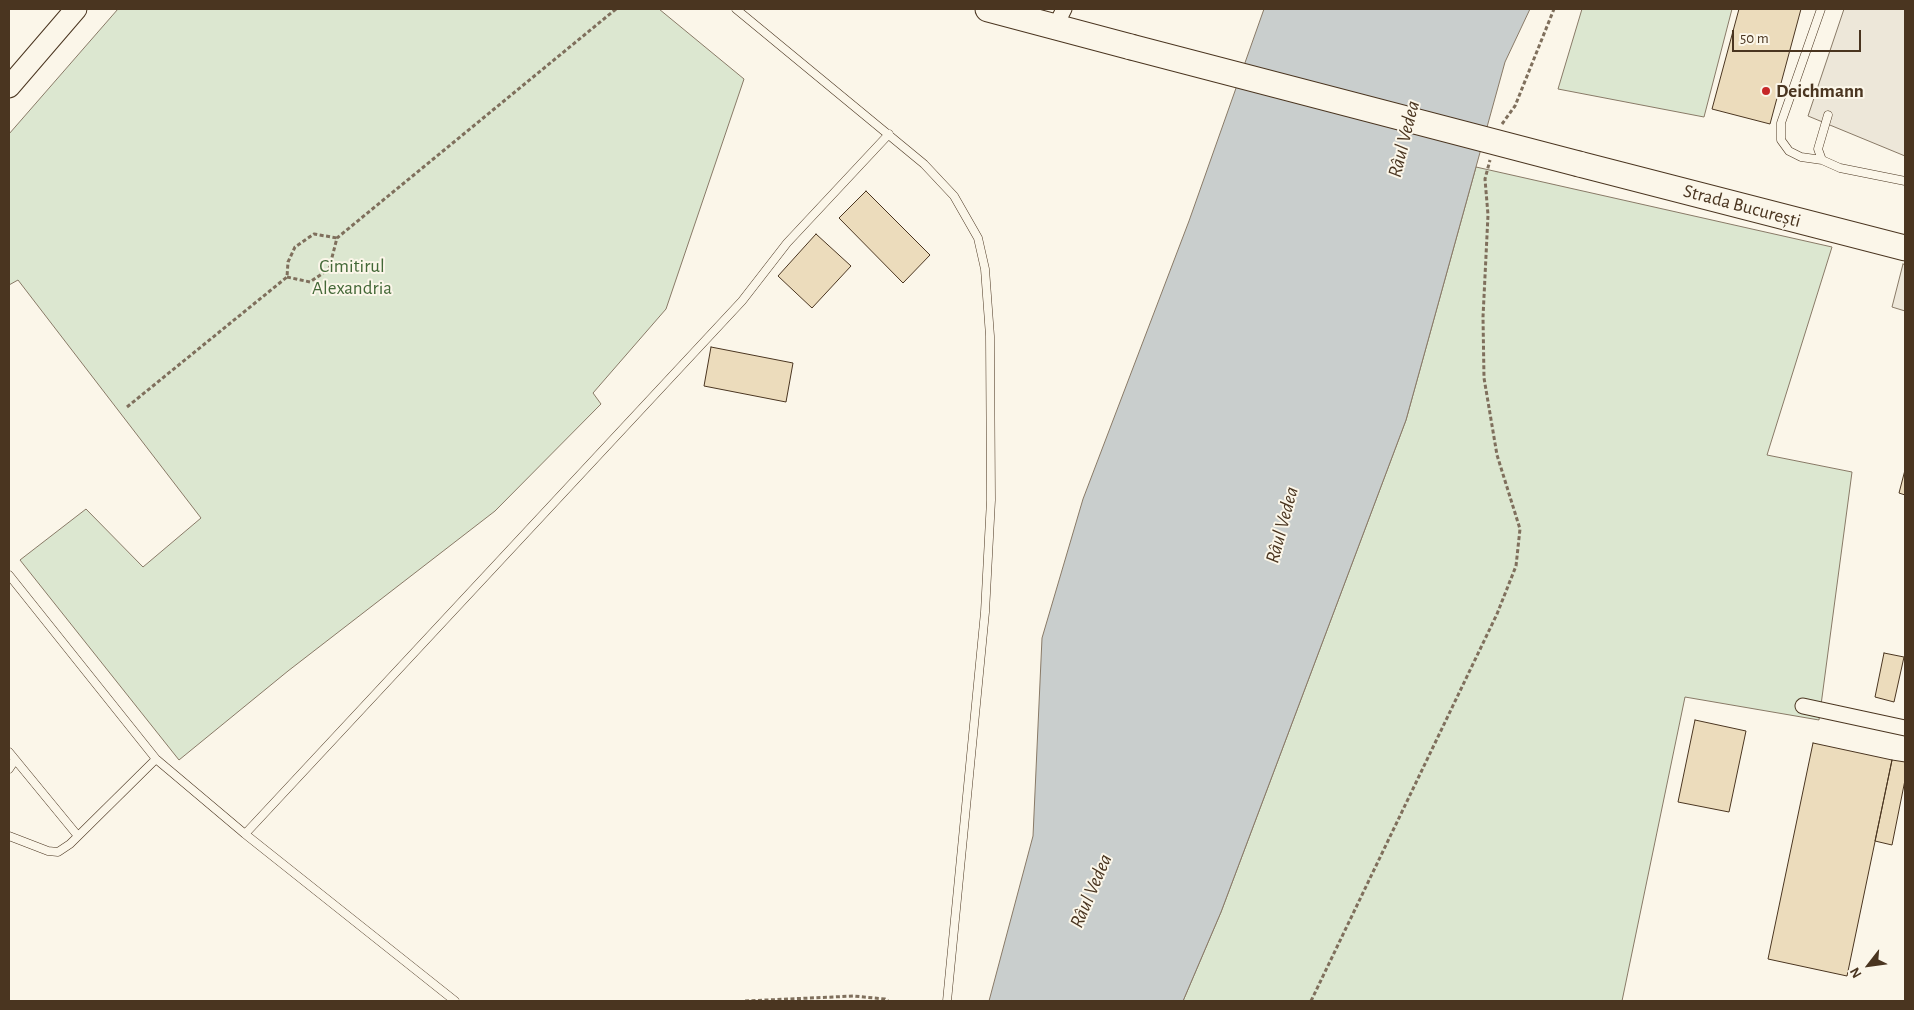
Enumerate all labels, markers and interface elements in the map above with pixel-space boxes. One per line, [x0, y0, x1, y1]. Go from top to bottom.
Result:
scale bar [1734, 20, 1863, 52]
text: 50 m [1740, 31, 1769, 46]
place label: Deichmann [1776, 80, 1864, 102]
marker: Deichmann [1760, 85, 1772, 97]
water label: Râul Vedea [1383, 98, 1425, 180]
street label: Strada București [1681, 179, 1803, 233]
park label: Cimitirul Alexandria [312, 255, 392, 299]
water label: Râul Vedea [1260, 484, 1304, 566]
water label: Râul Vedea [1065, 850, 1117, 932]
north arrow [1844, 940, 1894, 990]
text: N [1848, 965, 1865, 980]

